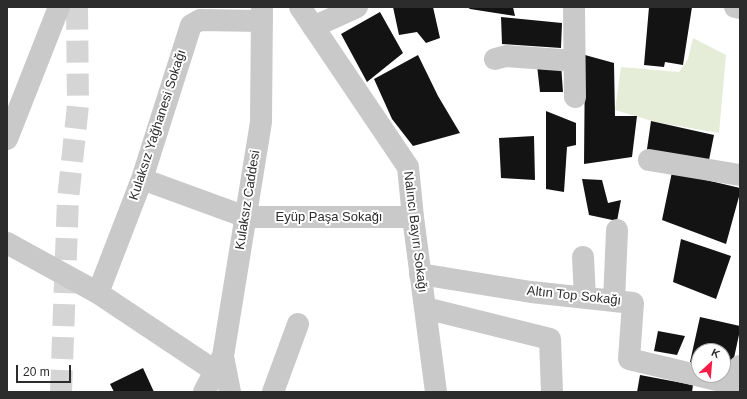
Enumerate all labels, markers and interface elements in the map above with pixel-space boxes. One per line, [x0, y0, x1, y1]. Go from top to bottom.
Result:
street label: Kulaksız Yağhanesi Sokağı [126, 48, 190, 202]
street label: Kulaksız Caddesi [232, 149, 264, 251]
street label: Nalıncı Bayırı Sokağı [400, 170, 430, 294]
street label: Eyüp Paşa Sokağı [276, 209, 382, 225]
street label: Altın Top Sokağı [526, 283, 622, 309]
north arrow [691, 343, 731, 383]
text: K [710, 346, 722, 360]
scale bar [18, 357, 73, 383]
text: 20 m [23, 365, 50, 379]

